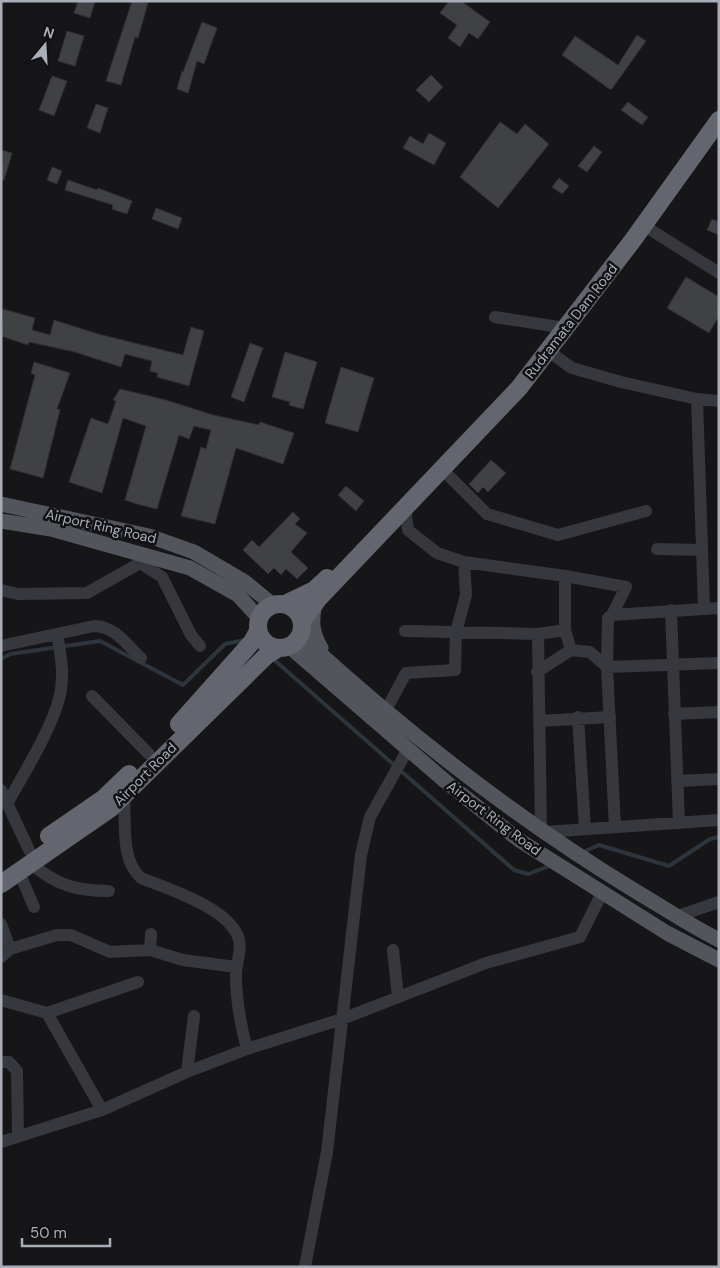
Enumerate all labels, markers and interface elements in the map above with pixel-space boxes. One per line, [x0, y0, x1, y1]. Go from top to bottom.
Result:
north arrow [20, 20, 70, 70]
text: N [41, 22, 57, 43]
street label: Rudramata Dam Road [521, 260, 621, 382]
street label: Airport Ring Road [44, 505, 158, 547]
street label: Airport Road [110, 739, 180, 809]
street label: Airport Ring Road [443, 777, 545, 859]
scale bar [22, 1216, 110, 1248]
text: 50 m [30, 1223, 67, 1243]

